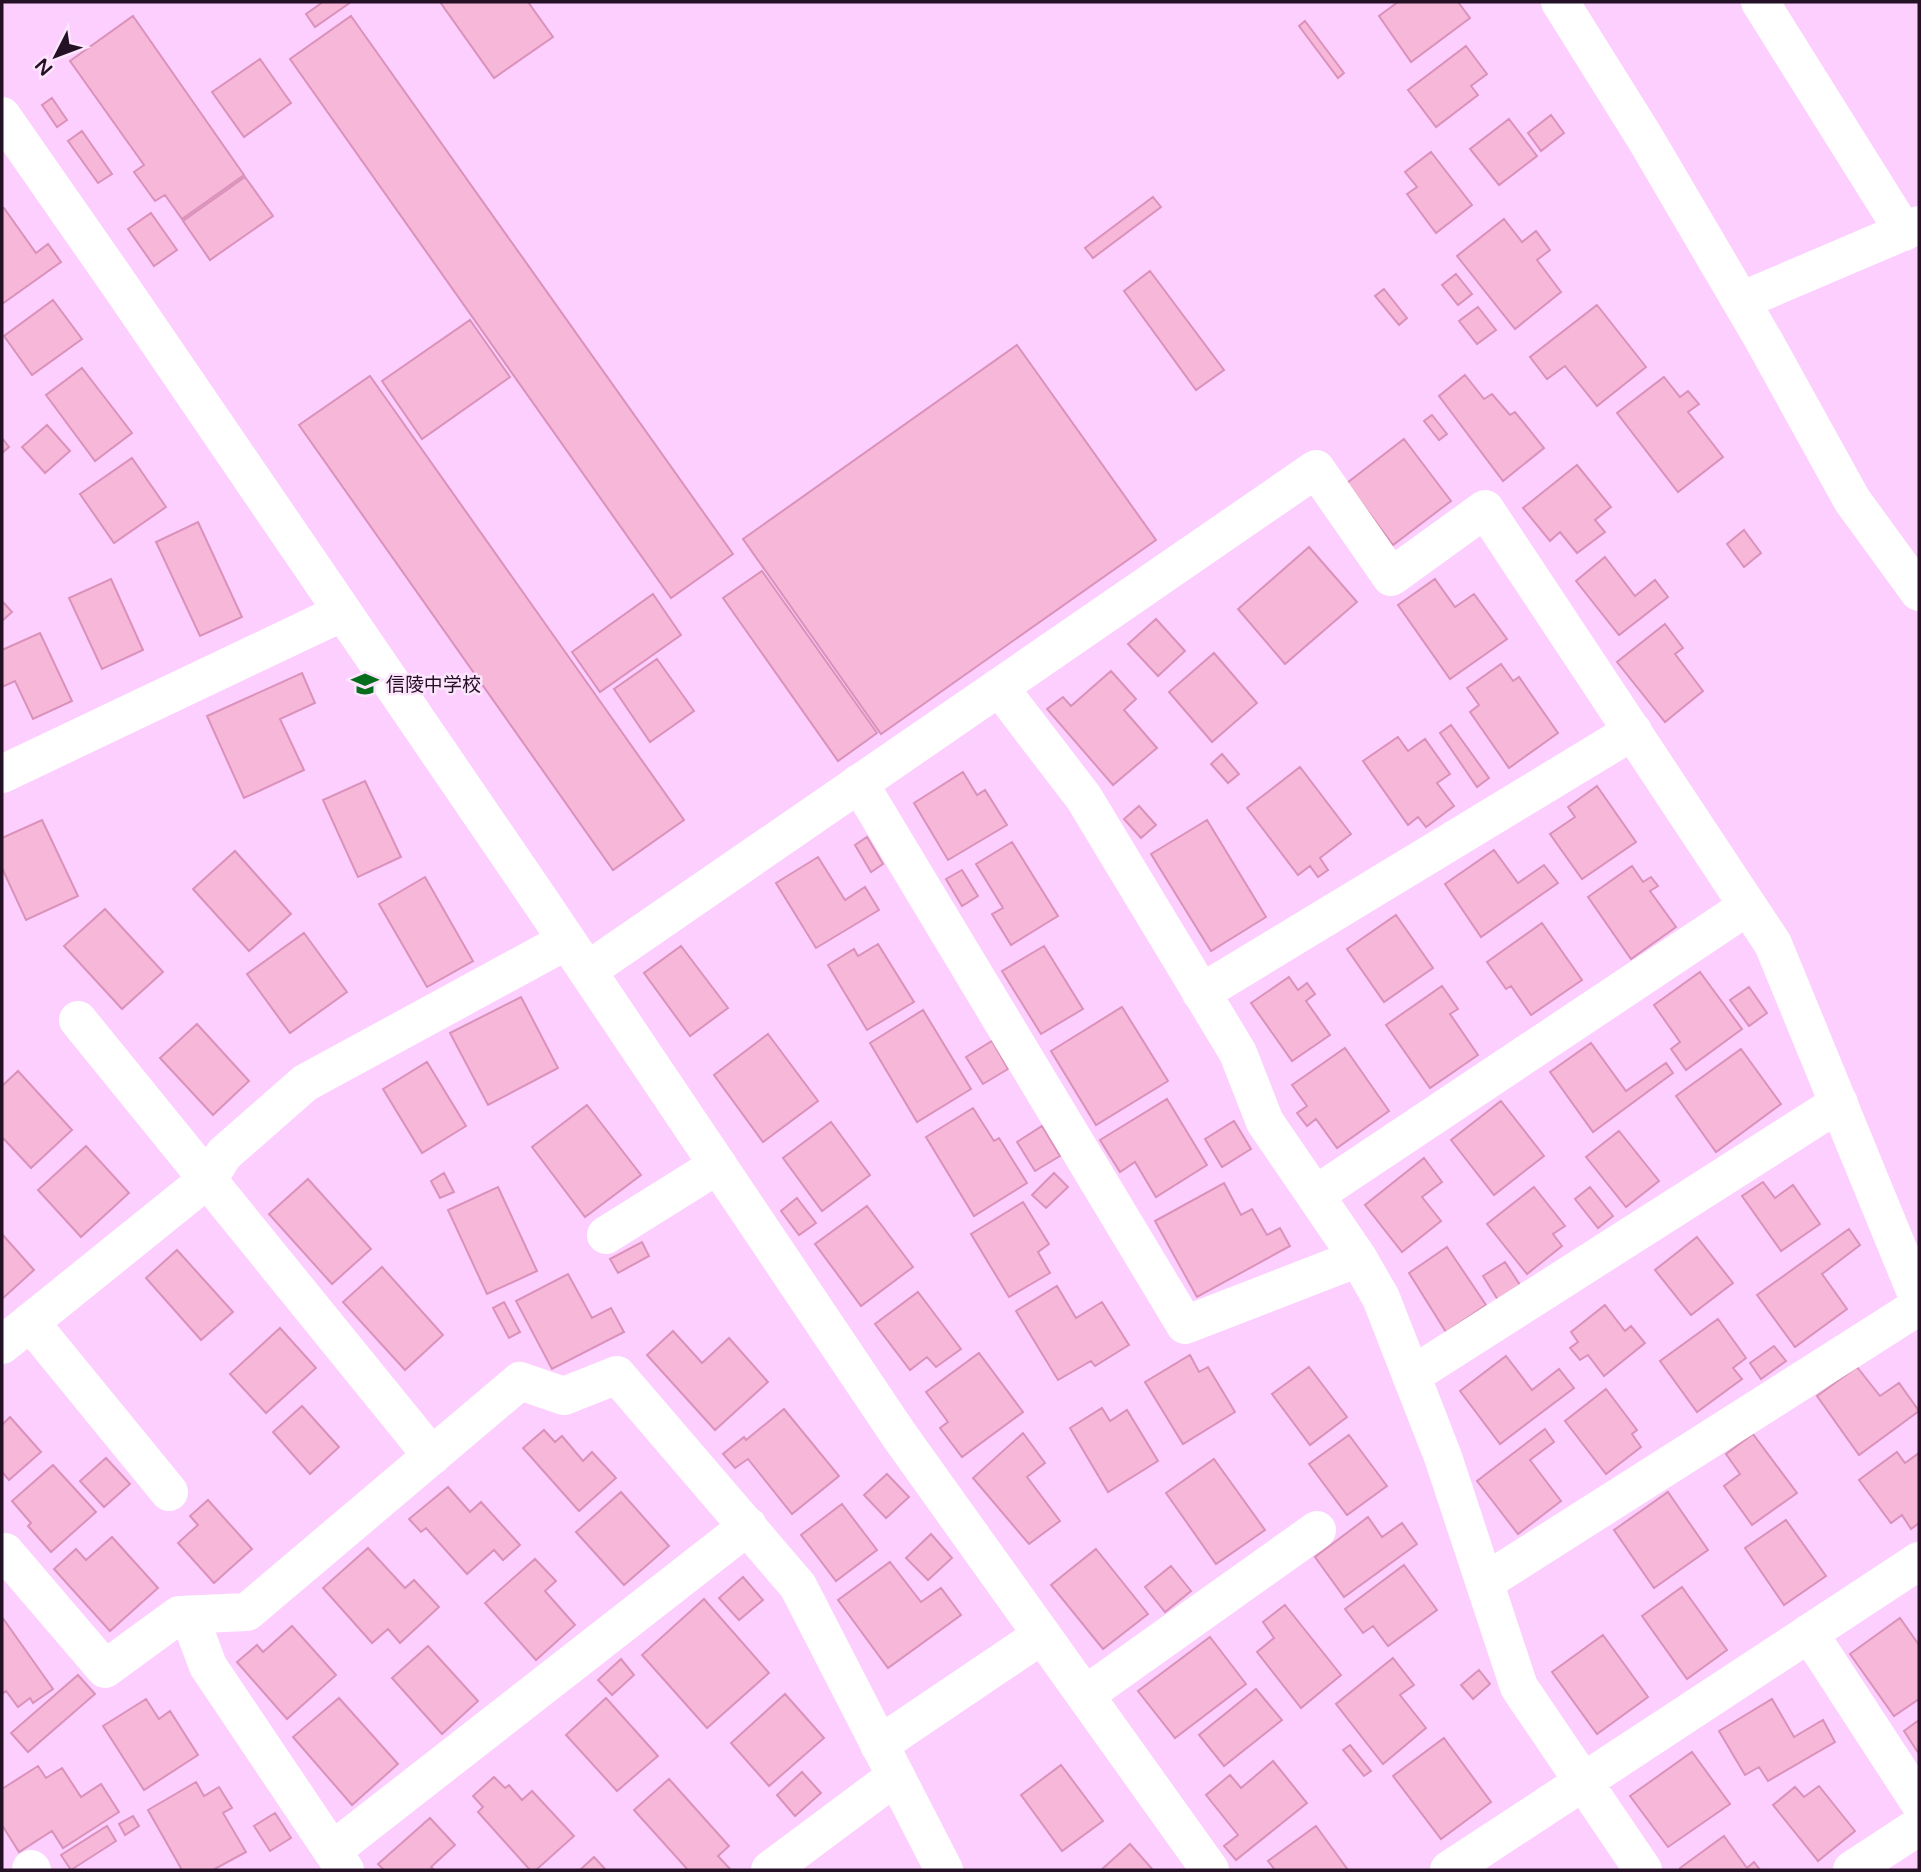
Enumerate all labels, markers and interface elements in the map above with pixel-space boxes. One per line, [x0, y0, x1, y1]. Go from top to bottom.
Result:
north arrow [21, 21, 91, 91]
text: N [31, 54, 57, 80]
school or university icon: 信陵中学校 [350, 669, 380, 699]
place label: 信陵中学校 [386, 674, 481, 696]

